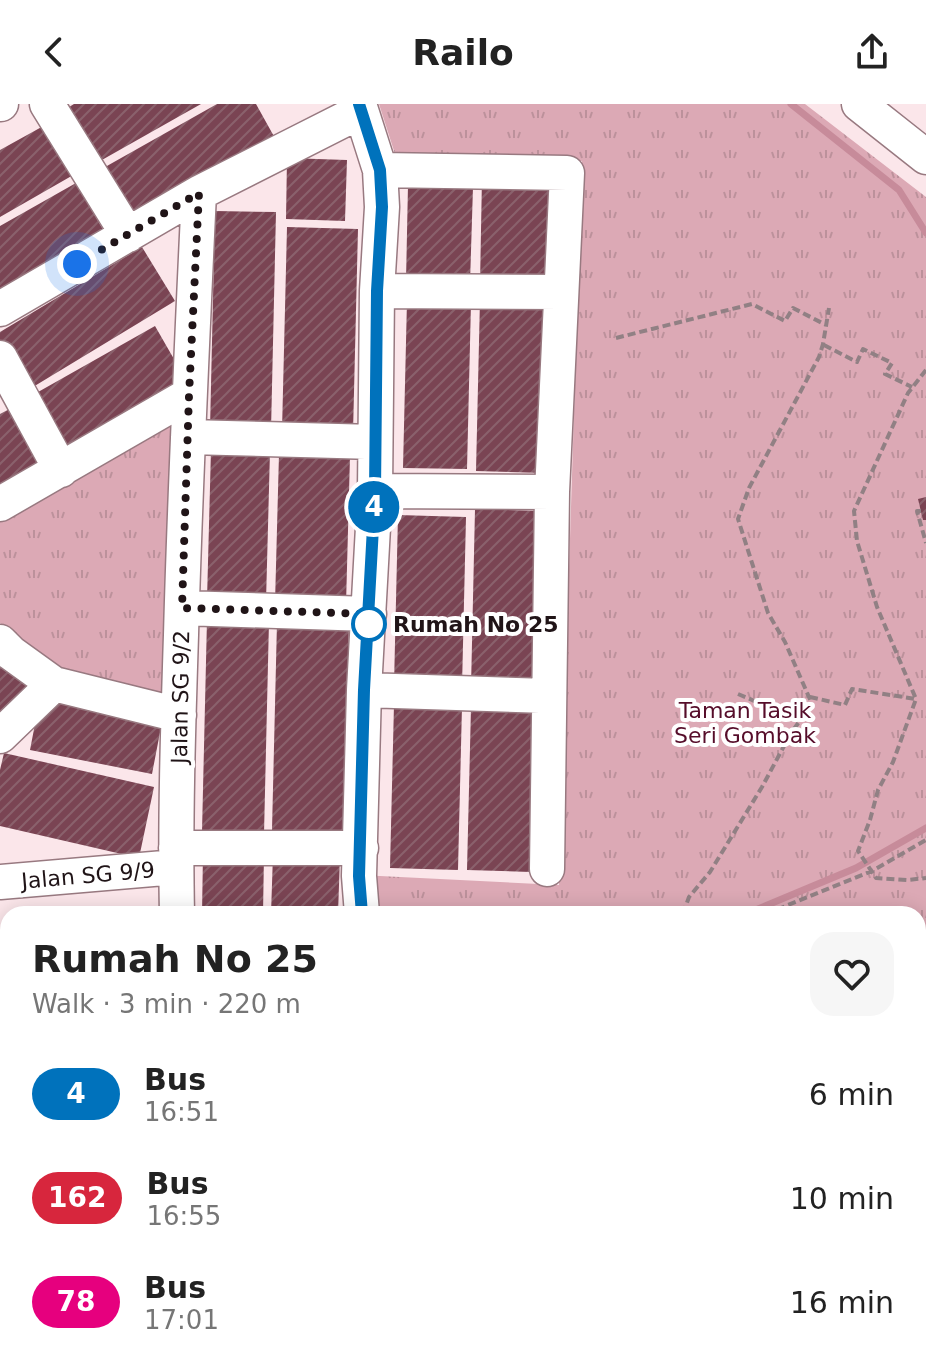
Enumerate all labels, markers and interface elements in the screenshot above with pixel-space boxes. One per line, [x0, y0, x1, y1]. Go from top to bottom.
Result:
icon: back [32, 30, 76, 74]
icon: share [850, 30, 894, 74]
text: Railo [412, 32, 514, 73]
your location [57, 244, 97, 284]
line badge: 4 [348, 481, 400, 533]
text: 4 [364, 490, 384, 523]
marker: Rumah No 25 [352, 607, 386, 641]
place label: Rumah No 25 [393, 612, 559, 637]
street label: Jalan SG 9/2 [167, 630, 194, 766]
park label: Taman Tasik Seri Gombak [674, 698, 816, 748]
street label: Jalan SG 9/9 [18, 857, 156, 894]
button: heart [810, 932, 894, 1016]
text: Rumah No 25 [32, 937, 318, 981]
text: Walk · 3 min · 220 m [32, 989, 301, 1019]
text: Bus [144, 1062, 206, 1097]
text: 4 [66, 1077, 86, 1110]
text: 6 min [809, 1077, 894, 1112]
text: 16:51 [144, 1097, 219, 1127]
text: Bus [146, 1166, 209, 1201]
text: 162 [48, 1181, 106, 1214]
text: 10 min [790, 1181, 894, 1216]
text: 16:55 [146, 1201, 221, 1231]
text: Bus [144, 1270, 206, 1305]
text: 78 [57, 1285, 95, 1318]
text: 16 min [790, 1285, 894, 1320]
text: 17:01 [144, 1305, 219, 1335]

